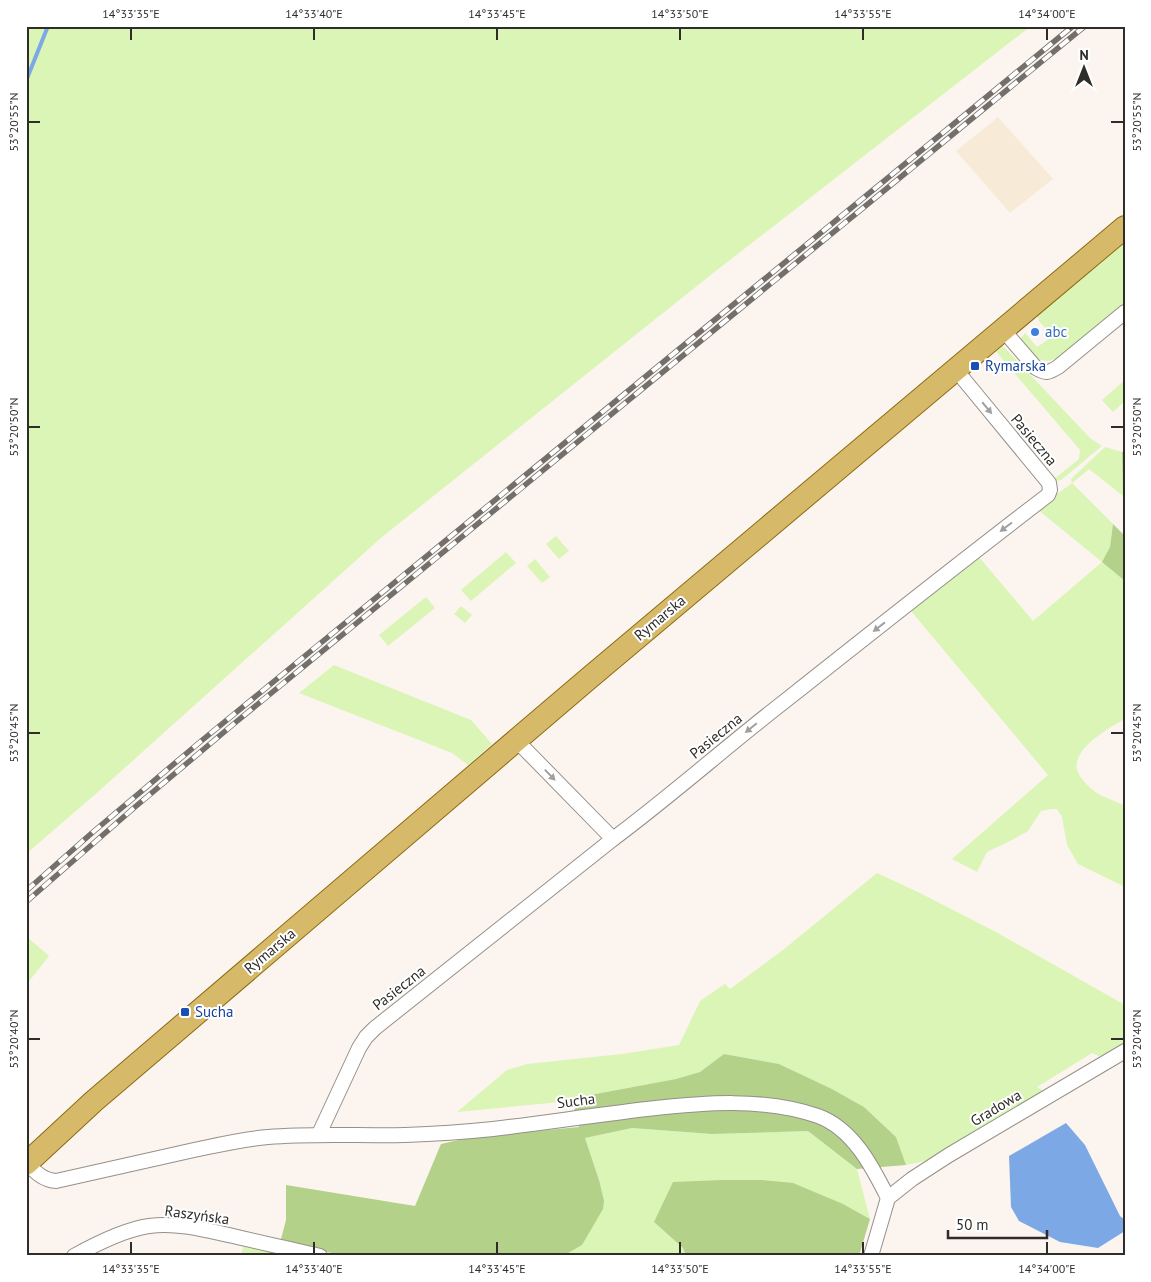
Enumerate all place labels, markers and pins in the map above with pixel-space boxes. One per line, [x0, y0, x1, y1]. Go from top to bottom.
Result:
place label: abc [1045, 322, 1068, 341]
marker: abc [1029, 326, 1041, 338]
place label: Rymarska [985, 356, 1046, 375]
marker: Rymarska [969, 360, 981, 372]
place label: Sucha [195, 1002, 233, 1021]
marker: Sucha [179, 1006, 191, 1018]

